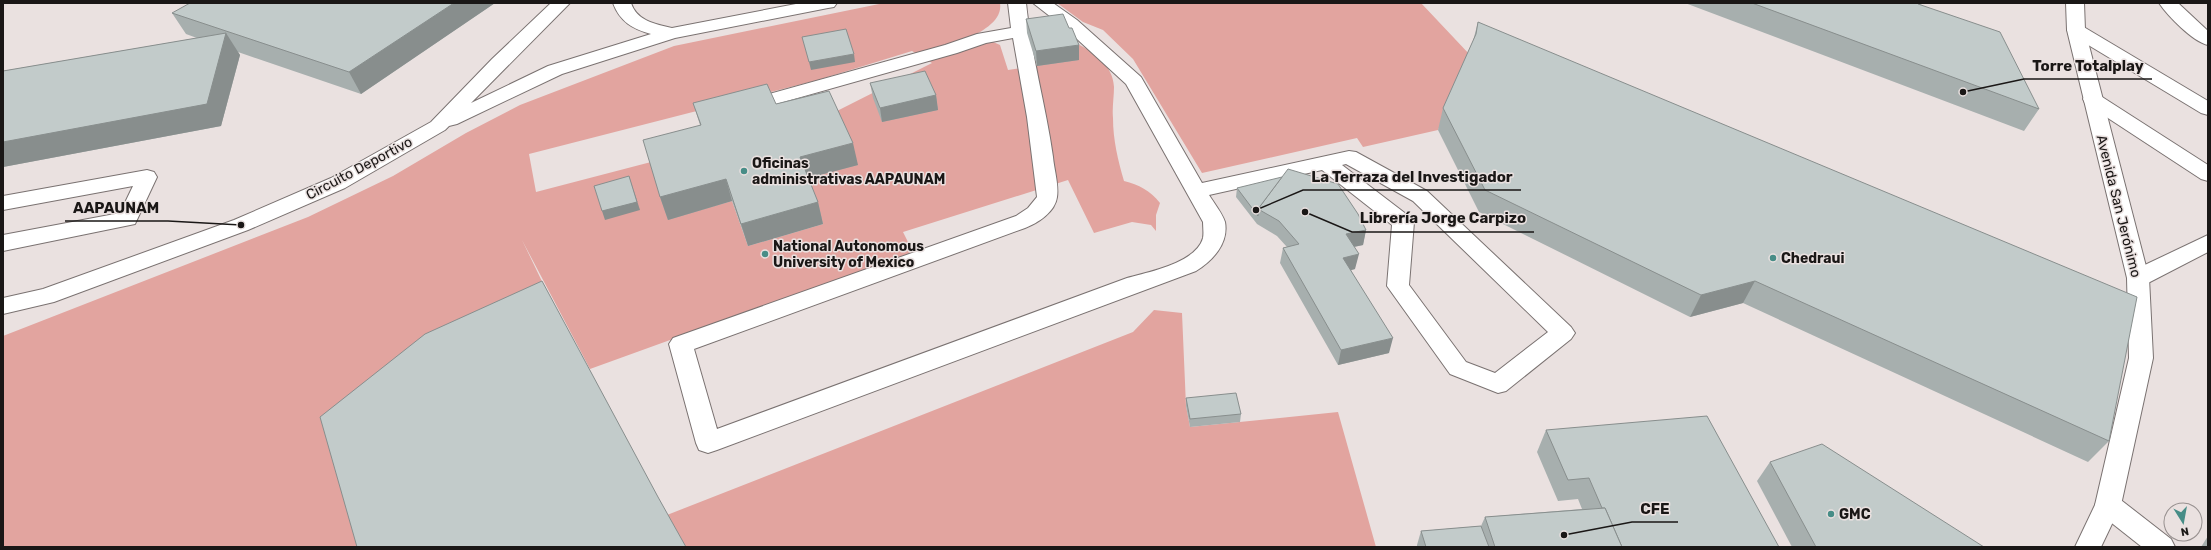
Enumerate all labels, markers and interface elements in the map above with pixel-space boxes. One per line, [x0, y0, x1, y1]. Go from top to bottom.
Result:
callout: Torre Totalplay [2024, 52, 2152, 79]
text: Torre Totalplay [2032, 57, 2144, 75]
street label: Circuito Deportivo [303, 133, 415, 204]
street label: Avenida San Jerónimo [2093, 133, 2144, 279]
place label: Oficinas administrativas AAPAUNAM [752, 155, 945, 188]
callout: La Terraza del Investigador [1303, 163, 1521, 190]
marker: Oficinas administrativas AAPAUNAM [739, 166, 749, 176]
text: La Terraza del Investigador [1311, 168, 1513, 186]
callout: AAPAUNAM [65, 194, 168, 221]
text: AAPAUNAM [73, 199, 159, 217]
callout: Librería Jorge Carpizo [1352, 205, 1534, 232]
text: Librería Jorge Carpizo [1360, 209, 1526, 227]
place label: National Autonomous University of Mexico [773, 238, 924, 271]
marker: National Autonomous University of Mexico [760, 249, 770, 259]
place label: Chedraui [1781, 250, 1845, 267]
marker: Chedraui [1768, 253, 1778, 263]
callout: CFE [1632, 495, 1678, 522]
text: CFE [1640, 500, 1670, 518]
north arrow [2163, 502, 2203, 542]
place label: GMC [1839, 506, 1871, 523]
marker: GMC [1826, 509, 1836, 519]
text: N [2180, 524, 2190, 538]

